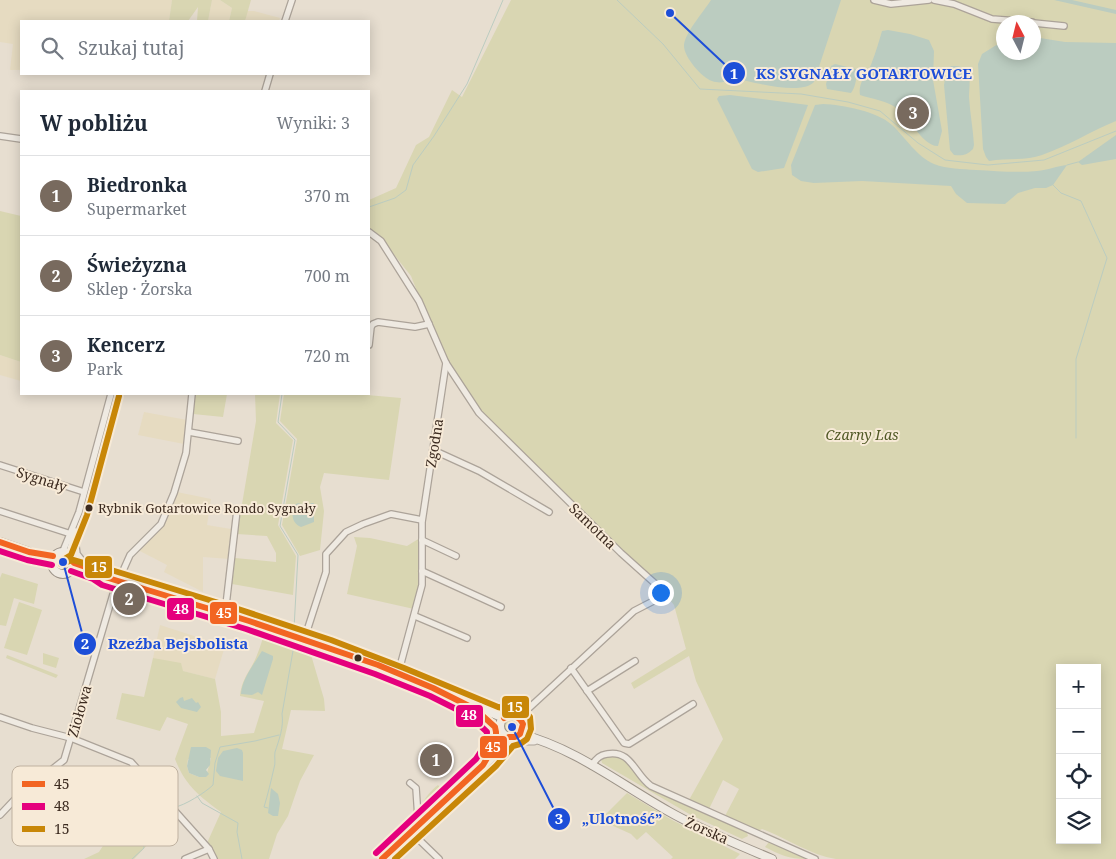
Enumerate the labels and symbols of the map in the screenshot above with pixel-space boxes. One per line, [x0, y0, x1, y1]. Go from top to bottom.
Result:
north arrow [996, 15, 1041, 60]
callout: KS SYGNAŁY GOTARTOWICE [721, 58, 982, 88]
text: 1 [730, 63, 738, 83]
text: KS SYGNAŁY GOTARTOWICE [756, 63, 972, 83]
pin: 3 [897, 94, 929, 132]
street label: Zgodna [421, 417, 447, 469]
park label: Czarny Las [825, 425, 899, 444]
street label: Sygnały [14, 462, 70, 496]
place label: Rybnik Gotartowice Rondo Sygnały [98, 499, 316, 517]
street label: Samotna [565, 499, 621, 553]
marker: Rybnik Gotartowice Rondo Sygnały [84, 503, 94, 513]
line badge: 15 [84, 555, 113, 579]
text: 15 [91, 557, 107, 576]
pin: 2 [113, 580, 145, 618]
your location [648, 580, 674, 606]
line badge: 48 [166, 597, 195, 621]
text: 48 [173, 599, 189, 618]
line badge: 45 [209, 601, 238, 625]
text: 45 [216, 603, 232, 622]
callout: Rzeźba Bejsbolista [72, 629, 258, 659]
text: 2 [81, 633, 89, 653]
text: Rzeźba Bejsbolista [108, 633, 248, 653]
unlabelled marker [353, 653, 363, 663]
street label: Ziołowa [63, 683, 96, 739]
line badge: 15 [501, 695, 530, 719]
text: 15 [507, 697, 523, 716]
line badge: 48 [455, 704, 484, 728]
text: 48 [461, 705, 477, 724]
line badge: 45 [479, 735, 508, 759]
text: 45 [485, 737, 501, 756]
pin: 1 [420, 741, 452, 779]
legend [12, 766, 178, 846]
text: 45 [54, 774, 70, 793]
text: 48 [54, 796, 70, 815]
callout: „Ulotność” [546, 804, 672, 834]
text: 3 [555, 808, 563, 828]
text: „Ulotność” [582, 808, 662, 828]
street label: Żorska [682, 812, 732, 848]
text: 15 [54, 819, 70, 838]

